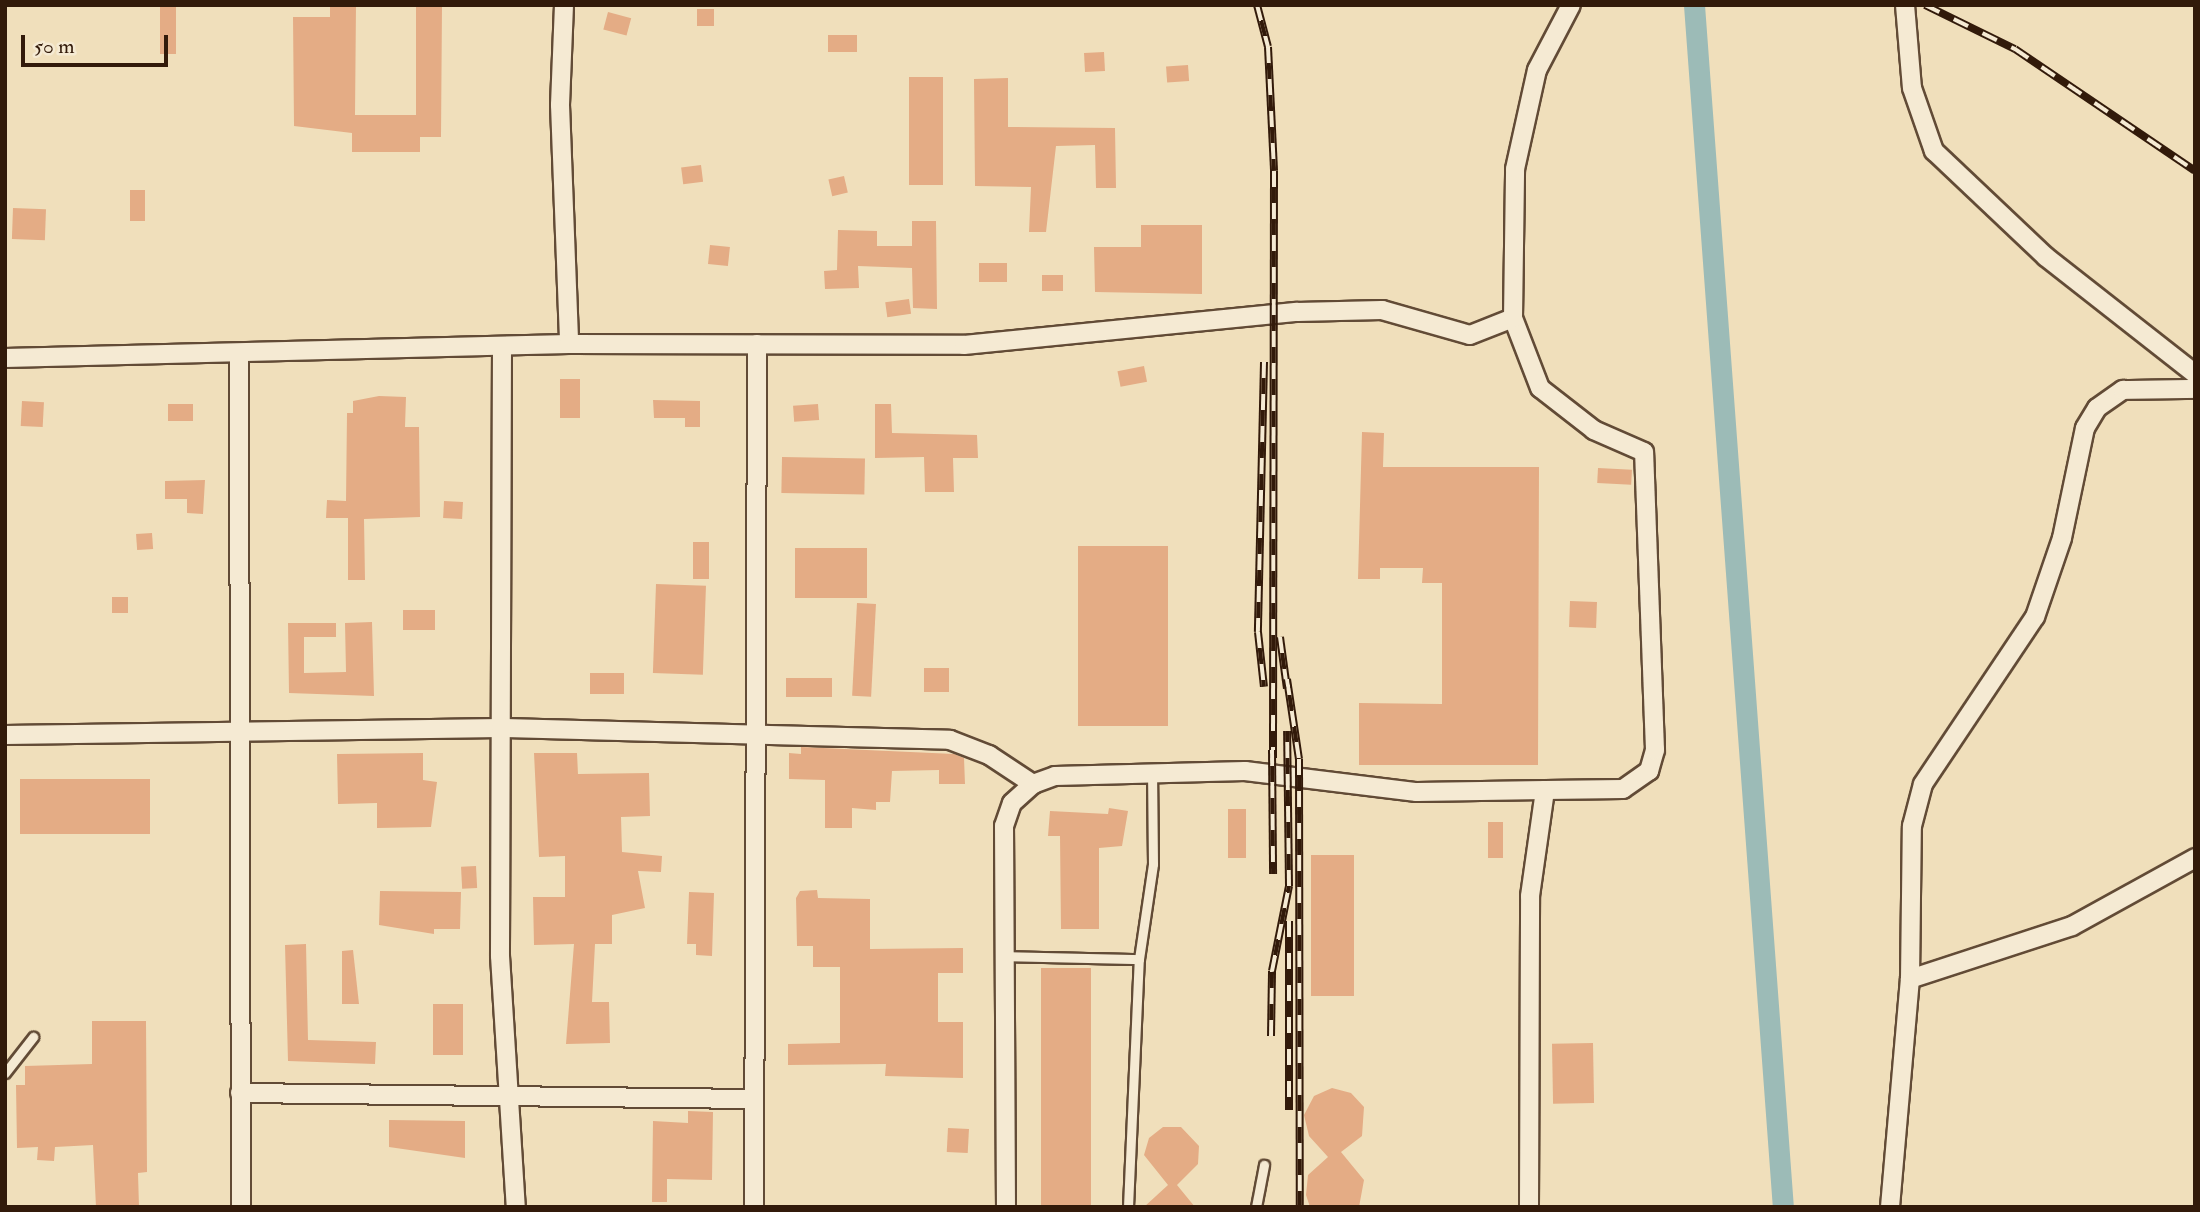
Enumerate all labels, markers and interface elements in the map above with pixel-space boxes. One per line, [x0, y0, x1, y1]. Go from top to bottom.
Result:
scale bar [24, 21, 172, 65]
text: 50 m [34, 33, 75, 60]

